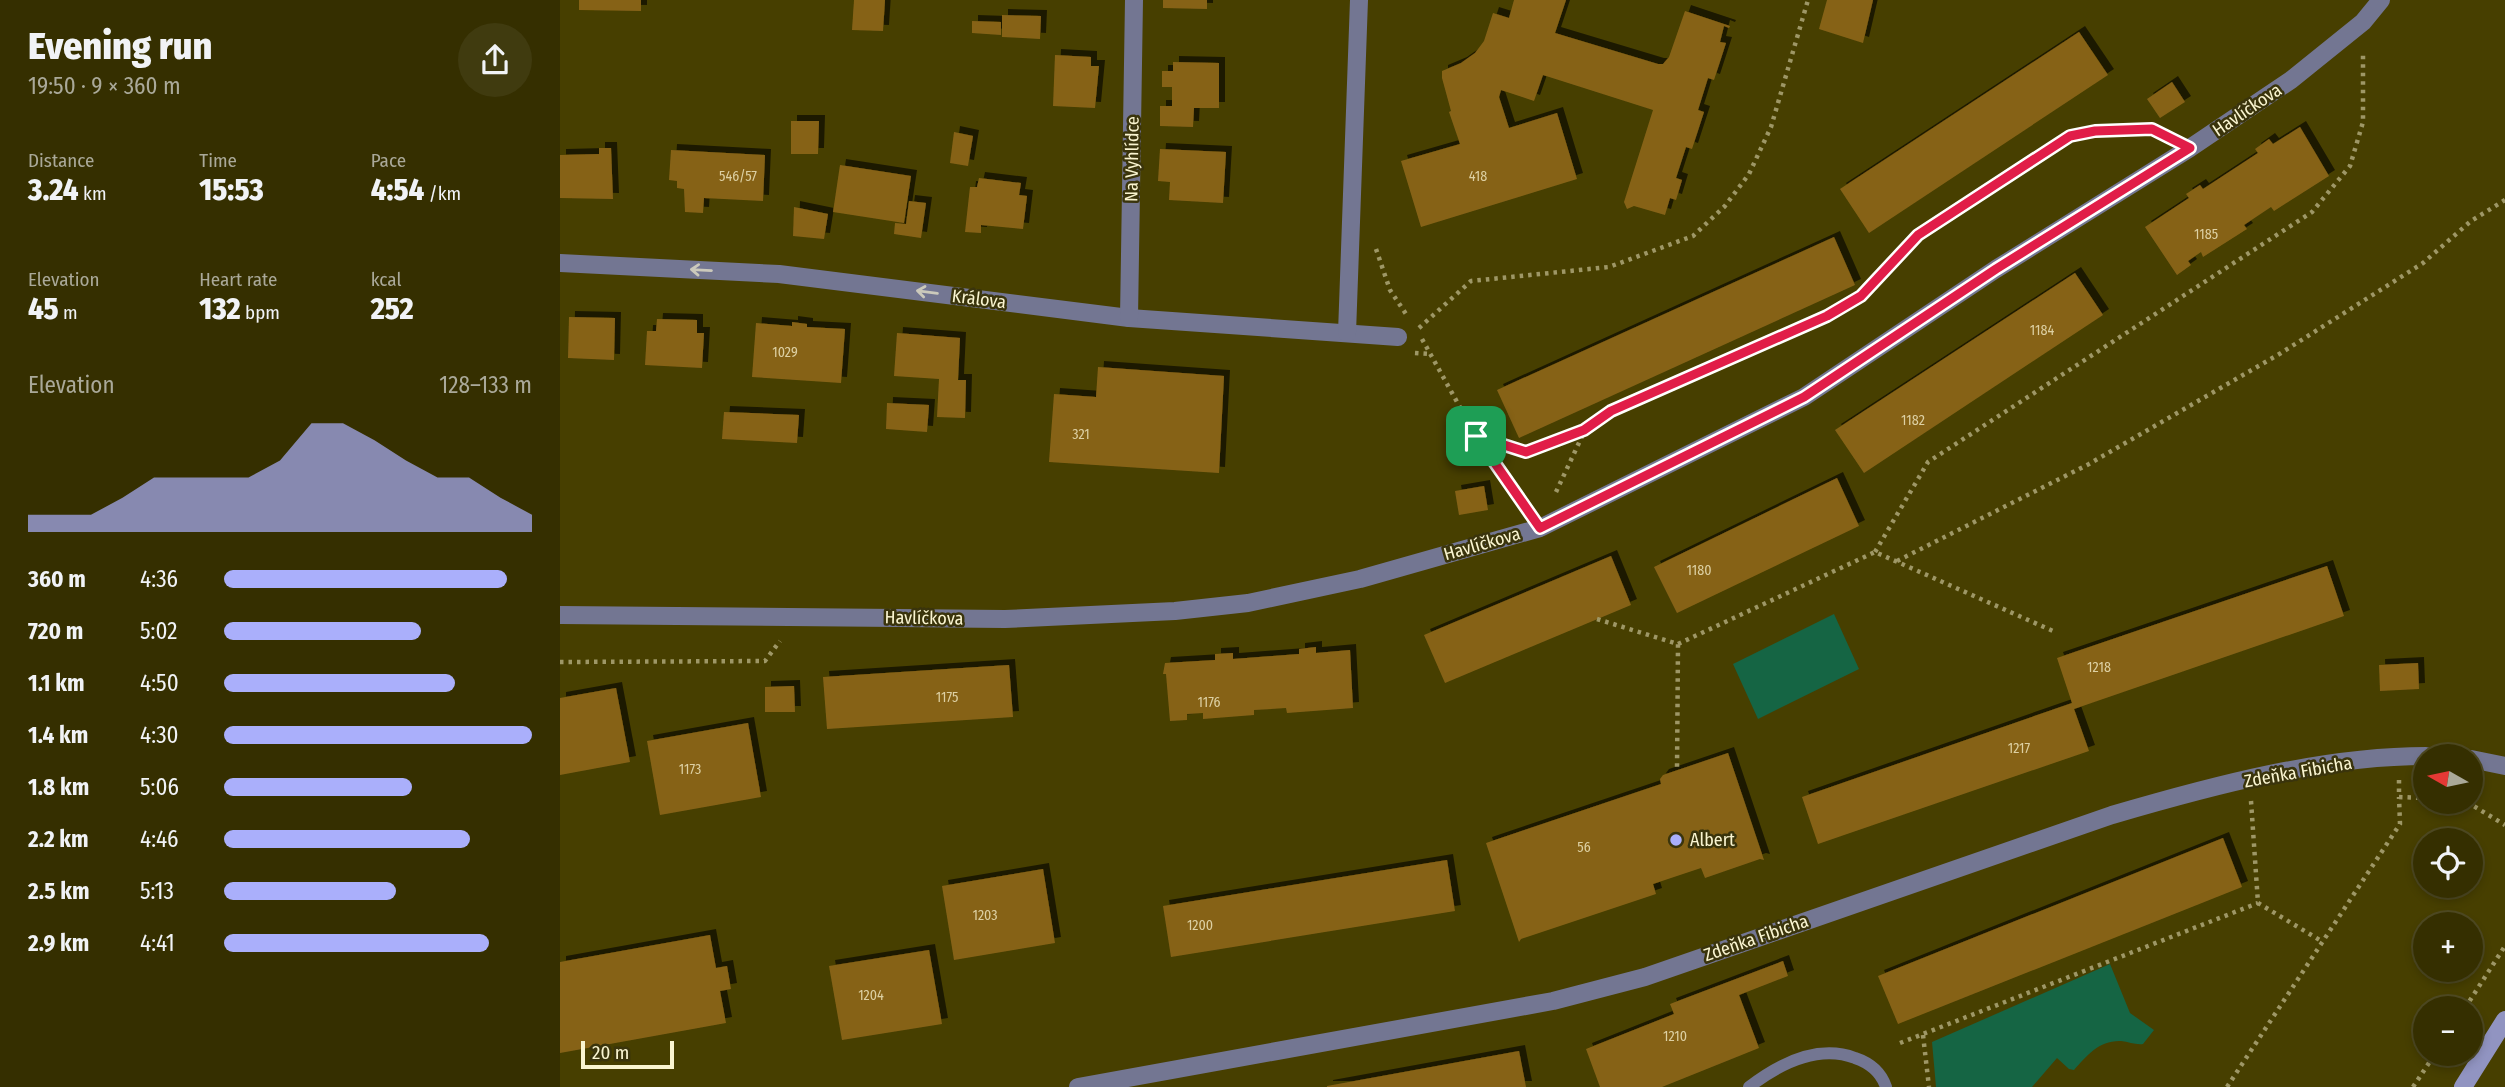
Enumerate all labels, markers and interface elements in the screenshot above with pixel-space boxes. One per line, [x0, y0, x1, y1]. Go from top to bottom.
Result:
text: Evening run [28, 23, 212, 69]
button: share [458, 23, 532, 97]
text: 19:50 · 9 × 360 m [28, 72, 181, 100]
street label: Havlíčkova [2208, 79, 2286, 141]
street label: Na Vyhlídce [1120, 116, 1144, 202]
text: Distance [28, 149, 95, 172]
text: Time [199, 149, 237, 172]
text: Pace [371, 149, 406, 172]
house number: 546/57 [719, 168, 757, 185]
house number: 418 [1469, 168, 1487, 185]
text: 3.24 [28, 172, 79, 208]
text: 15:53 [199, 172, 264, 208]
text: 4:54 [371, 172, 424, 208]
text: km [79, 182, 107, 205]
text: /km [424, 182, 461, 205]
house number: 1185 [2194, 226, 2218, 243]
one-way arrow [689, 263, 712, 276]
text: Elevation [28, 268, 100, 291]
text: Heart rate [199, 268, 277, 291]
text: kcal [371, 268, 401, 291]
street label: Králova [951, 285, 1008, 313]
one-way arrow [916, 286, 939, 299]
text: 45 [28, 291, 58, 327]
text: 132 [199, 291, 241, 327]
text: 252 [371, 291, 414, 327]
text: m [58, 301, 78, 324]
text: bpm [241, 301, 280, 324]
house number: 1184 [2030, 322, 2054, 339]
house number: 1029 [772, 344, 798, 361]
text: Elevation [28, 371, 115, 399]
text: 128–133 m [439, 371, 532, 399]
pin [1446, 406, 1506, 466]
house number: 1182 [1901, 412, 1925, 429]
icon: arrive [1457, 417, 1495, 455]
house number: 321 [1072, 426, 1090, 443]
street label: Havlíčkova [1441, 523, 1523, 565]
house number: 1180 [1686, 562, 1712, 579]
text: 360 m [28, 565, 86, 593]
text: 4:36 [140, 565, 178, 593]
street label: Havlíčkova [884, 606, 964, 630]
text: 720 m [28, 617, 83, 645]
text: 5:02 [140, 617, 177, 645]
house number: 1218 [2087, 659, 2111, 676]
text: 1.1 km [28, 669, 84, 697]
text: 4:50 [140, 669, 179, 697]
house number: 1175 [936, 689, 958, 706]
house number: 1176 [1197, 694, 1221, 711]
text: 1.4 km [28, 721, 88, 749]
text: 4:30 [140, 721, 179, 749]
house number: 1217 [2008, 740, 2031, 757]
north arrow [2413, 744, 2483, 814]
map controls [2413, 744, 2483, 1066]
street label: Zdeňka Fibicha [2242, 752, 2354, 792]
house number: 1173 [679, 761, 701, 778]
text: 1.8 km [28, 773, 89, 801]
text: 5:06 [140, 773, 179, 801]
text: 2.2 km [28, 825, 89, 853]
text: 4:46 [140, 825, 178, 853]
button: locate [2413, 828, 2483, 898]
place label: Albert [1690, 829, 1735, 851]
marker: Albert [1668, 832, 1684, 848]
house number: 56 [1577, 839, 1591, 856]
text: 2.5 km [28, 877, 89, 905]
text: 5:13 [140, 877, 174, 905]
house number: 1203 [972, 907, 998, 924]
street label: Zdeňka Fibicha [1701, 910, 1811, 966]
button: + [2413, 912, 2483, 982]
house number: 1200 [1187, 917, 1213, 934]
text: 2.9 km [28, 929, 89, 957]
text: 4:41 [140, 929, 175, 957]
house number: 1204 [858, 987, 884, 1004]
button: − [2413, 996, 2483, 1066]
house number: 1210 [1663, 1028, 1687, 1045]
scale bar [581, 1038, 674, 1070]
text: 20 m [592, 1041, 629, 1064]

